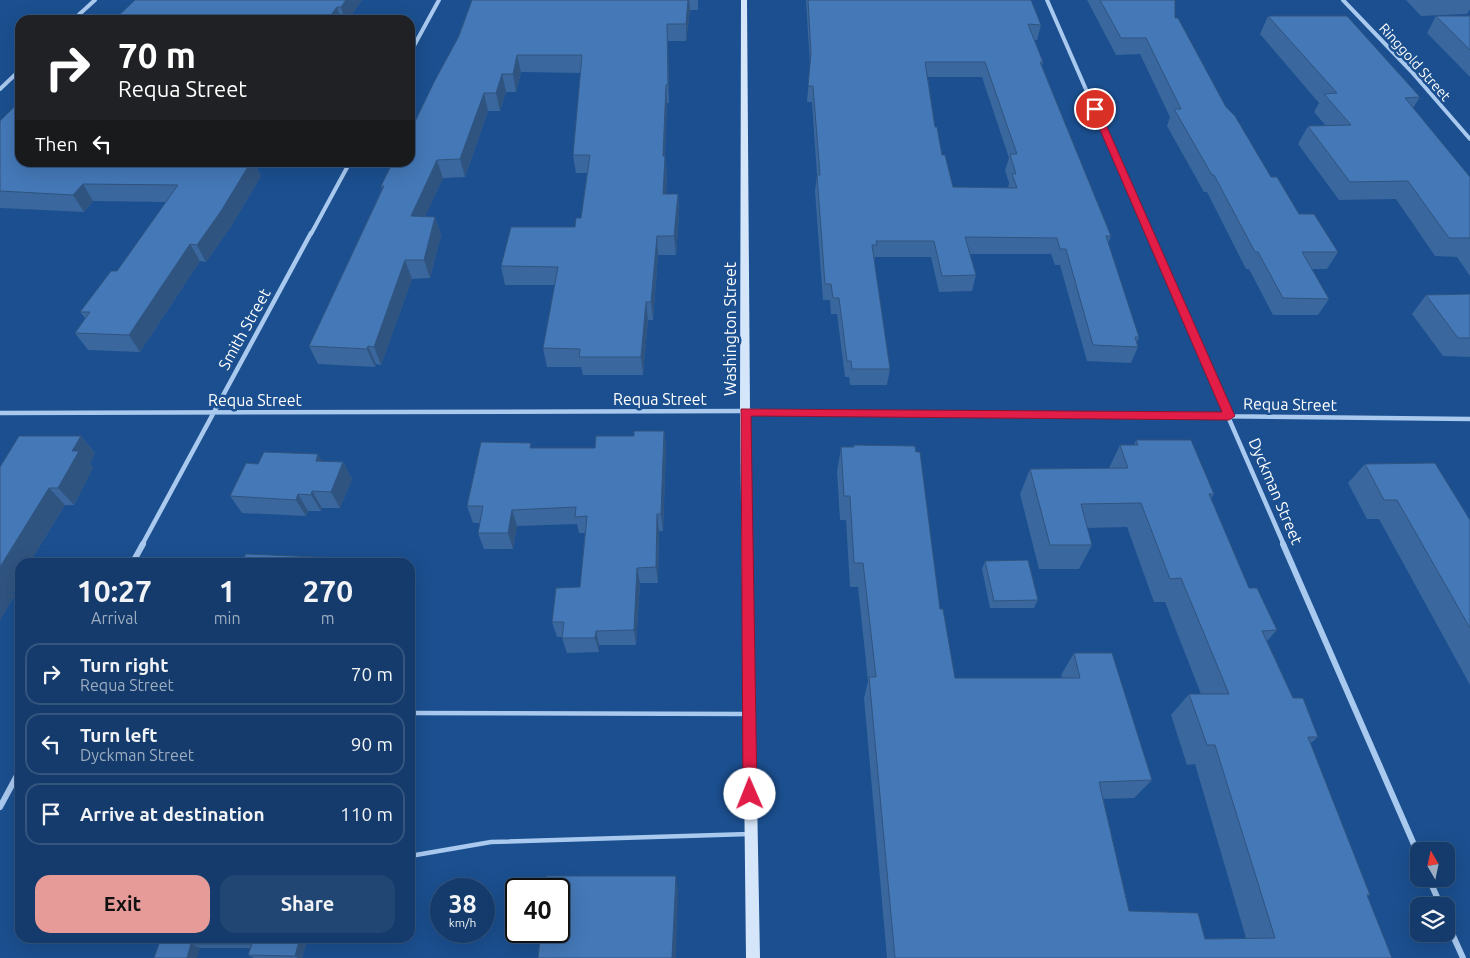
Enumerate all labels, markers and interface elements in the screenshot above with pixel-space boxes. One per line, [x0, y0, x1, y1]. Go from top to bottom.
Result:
street label: Ringgold Street [1376, 20, 1454, 104]
icon: right [35, 35, 100, 100]
text: 70 m [118, 35, 196, 75]
text: Requa Street [118, 76, 247, 101]
pin [1074, 88, 1116, 130]
icon: arrive [1081, 95, 1109, 123]
icon: left [88, 130, 116, 158]
text: Then [35, 133, 78, 155]
street label: Washington Street [721, 261, 739, 396]
street label: Smith Street [214, 285, 274, 373]
street label: Requa Street [613, 390, 708, 408]
street label: Requa Street [208, 391, 303, 409]
street label: Requa Street [1243, 394, 1338, 414]
street label: Dyckman Street [1245, 435, 1307, 548]
text: 10:27 [77, 574, 152, 608]
text: 1 [219, 574, 236, 608]
text: 270 [302, 574, 353, 608]
text: Arrival [91, 609, 138, 627]
text: min [214, 609, 241, 627]
text: m [321, 609, 335, 627]
text: Turn right [80, 654, 168, 676]
icon: right [37, 660, 65, 688]
text: 70 m [351, 663, 393, 685]
text: Requa Street [80, 676, 174, 694]
text: Turn left [80, 724, 158, 746]
icon: left [37, 730, 65, 758]
text: 90 m [351, 733, 393, 755]
text: Dyckman Street [80, 746, 194, 764]
position arrow [723, 767, 775, 819]
icon: arrive [37, 800, 65, 828]
text: Arrive at destination [80, 803, 265, 825]
text: 110 m [340, 803, 393, 825]
north arrow [1410, 842, 1455, 888]
map controls [1410, 842, 1455, 942]
button: Exit [35, 875, 210, 933]
button: Share [220, 875, 395, 933]
speed limit sign: 40 [505, 878, 570, 943]
text: 38 [448, 890, 477, 918]
button: layers [1410, 897, 1455, 942]
text: km/h [449, 916, 476, 929]

